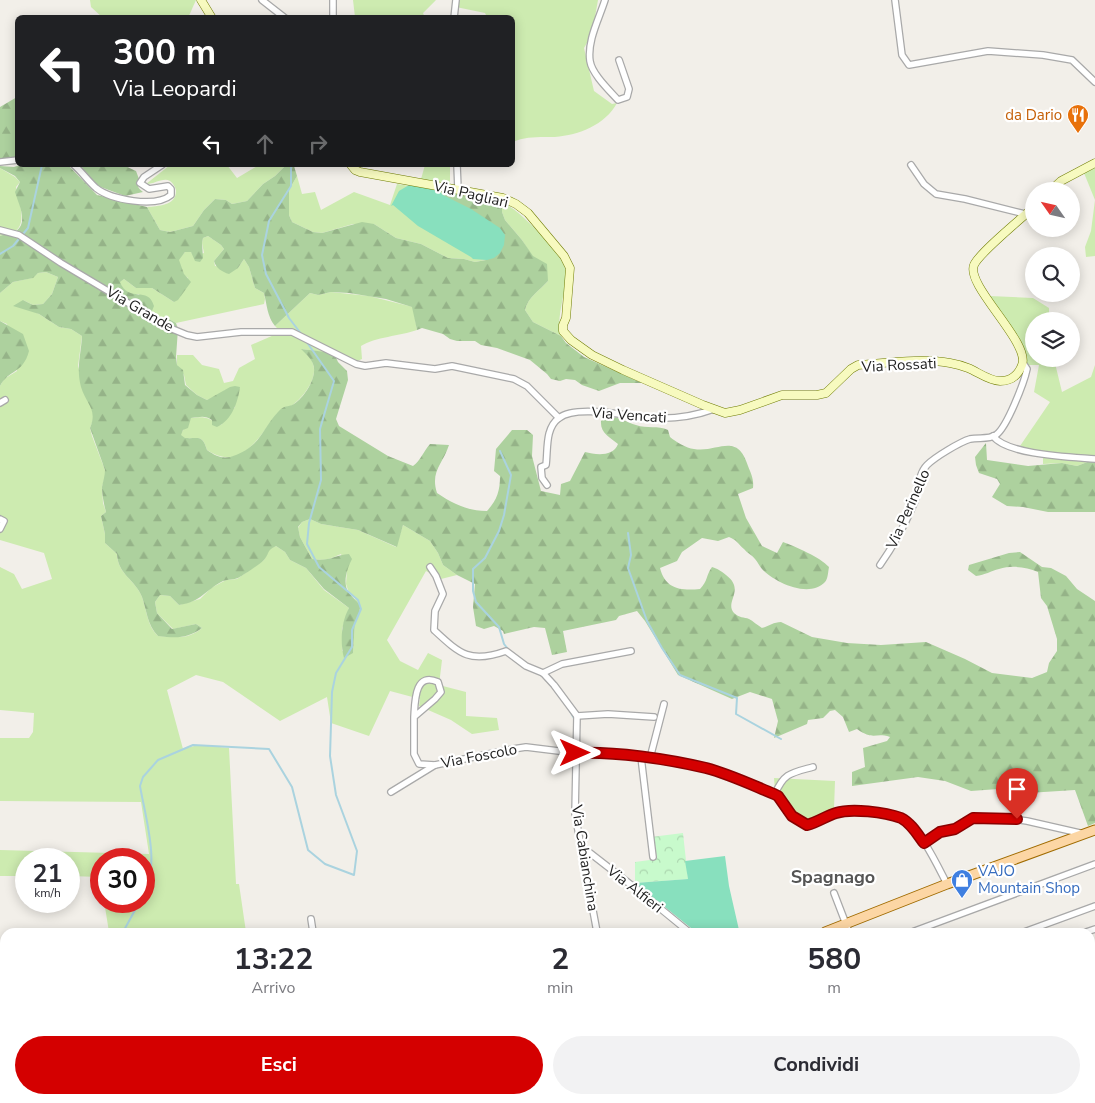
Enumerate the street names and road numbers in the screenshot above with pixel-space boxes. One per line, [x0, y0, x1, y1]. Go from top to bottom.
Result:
street label: Via Pagliari [431, 175, 510, 212]
street label: Via Grande [102, 281, 177, 336]
street label: Via Rossati [860, 353, 937, 377]
street label: Via Vencati [590, 402, 667, 428]
street label: Via Perinello [881, 466, 934, 553]
street label: Via Foscolo [438, 739, 519, 773]
street label: Via Cabianchina [567, 802, 603, 913]
street label: Via Alfieri [602, 860, 667, 917]

